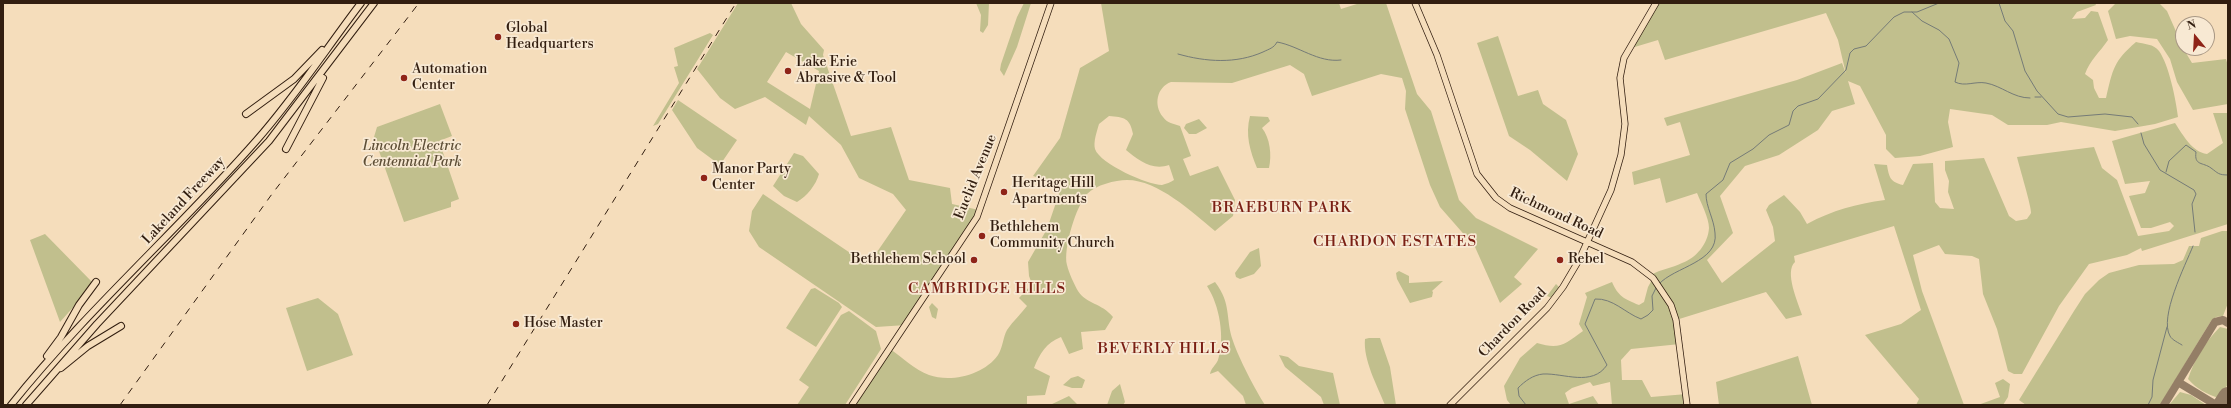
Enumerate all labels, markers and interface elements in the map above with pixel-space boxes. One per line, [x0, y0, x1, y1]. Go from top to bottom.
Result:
north arrow [2175, 16, 2215, 56]
text: N [2185, 18, 2198, 34]
place label: Global Headquarters [506, 21, 594, 54]
marker: Global Headquarters [493, 32, 503, 42]
place label: Lake Erie Abrasive & Tool [796, 55, 896, 88]
place label: Automation Center [412, 62, 487, 94]
marker: Lake Erie Abrasive & Tool [783, 66, 793, 76]
marker: Automation Center [399, 73, 409, 83]
street label: Euclid Avenue [951, 132, 1001, 222]
park label: Lincoln Electric Centennial Park [362, 139, 462, 172]
street label: Lakeland Freeway [139, 154, 229, 248]
place label: Manor Party Center [712, 162, 791, 194]
marker: Manor Party Center [699, 173, 709, 183]
place label: Heritage Hill Apartments [1012, 176, 1094, 208]
street label: Richmond Road [1507, 185, 1605, 243]
marker: Heritage Hill Apartments [999, 187, 1009, 197]
district label: BRAEBURN PARK [1212, 199, 1352, 217]
place label: Bethlehem Community Church [990, 220, 1115, 252]
marker: Bethlehem Community Church [977, 231, 987, 241]
district label: CHARDON ESTATES [1313, 233, 1477, 251]
place label: Bethlehem School [851, 252, 966, 268]
place label: Rebel [1568, 252, 1604, 268]
marker: Bethlehem School [969, 255, 979, 265]
marker: Rebel [1555, 255, 1565, 265]
district label: CAMBRIDGE HILLS [908, 280, 1066, 298]
street label: Chardon Road [1476, 285, 1550, 361]
place label: Hose Master [524, 316, 603, 332]
marker: Hose Master [511, 319, 521, 329]
district label: BEVERLY HILLS [1098, 340, 1230, 358]

